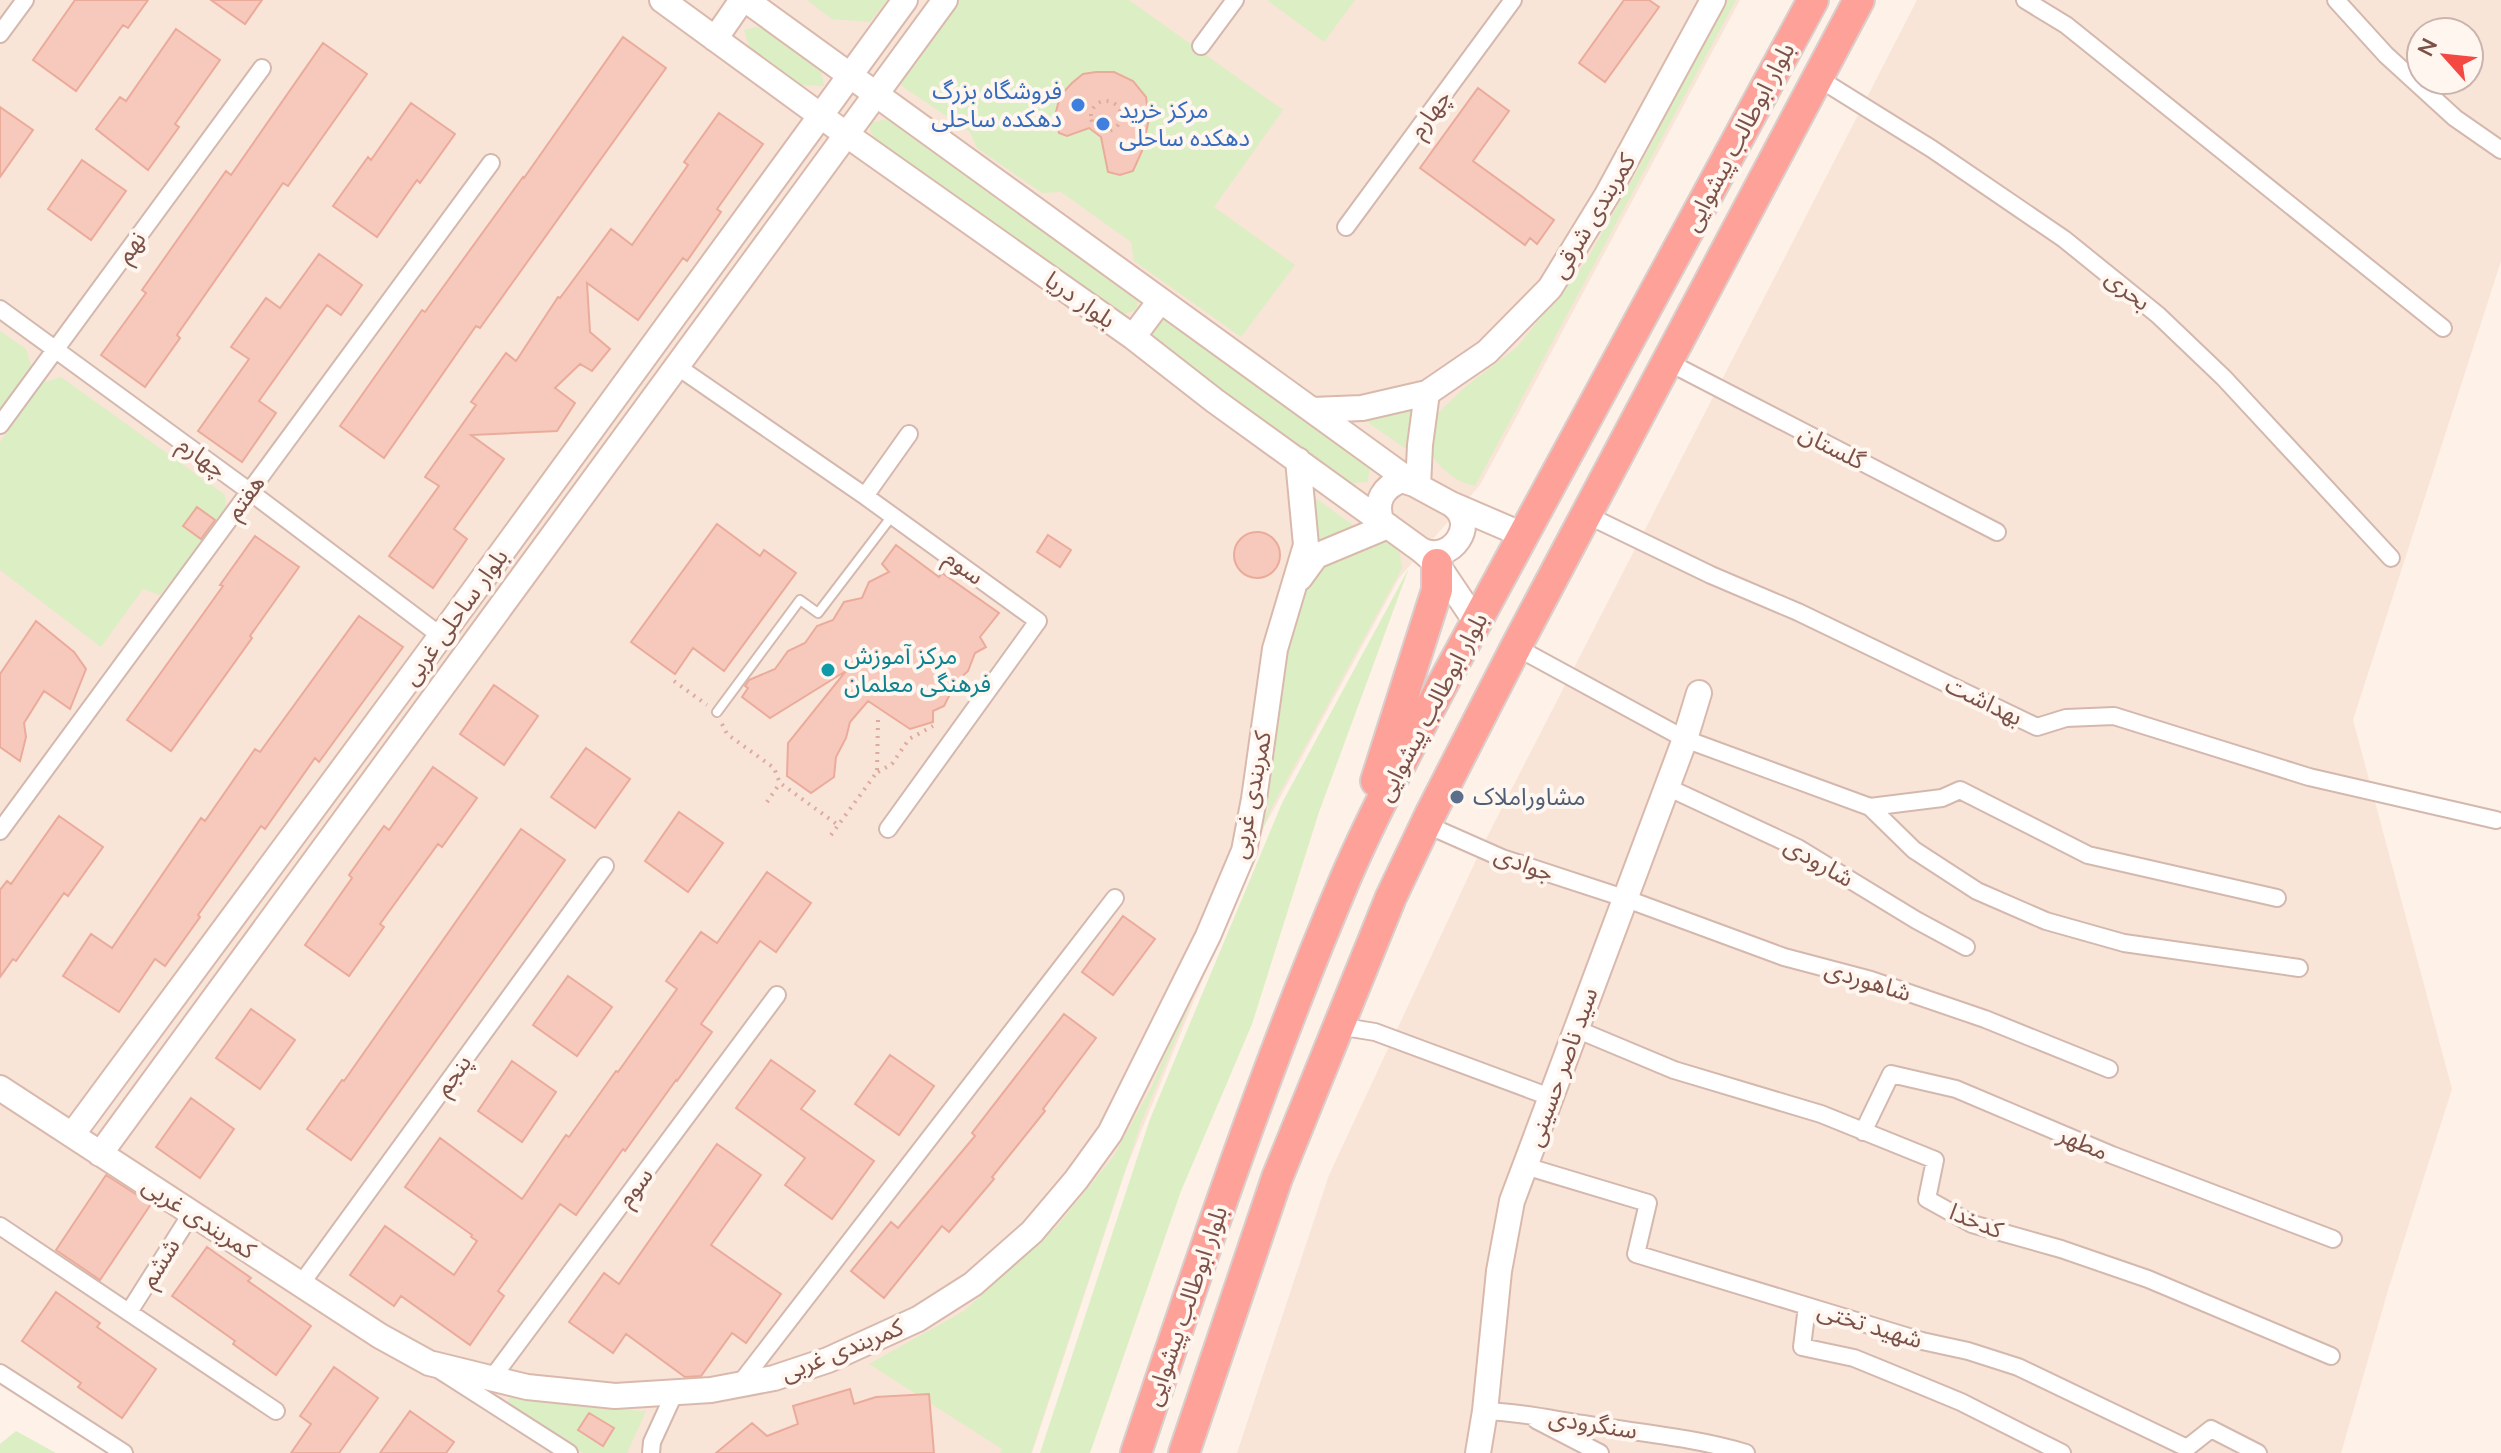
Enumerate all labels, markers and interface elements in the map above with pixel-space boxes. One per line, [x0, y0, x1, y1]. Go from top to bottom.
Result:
north arrow [2405, 16, 2485, 96]
text: N [2411, 33, 2445, 62]
street label: بلوار ابوطالب پیشوایی [1676, 37, 1802, 237]
place label: فروشگاه بزرگ دهکده ساحلی [931, 75, 1062, 135]
street label: چهارم [1402, 83, 1460, 146]
place label: مرکز خرید دهکده ساحلی [1119, 94, 1250, 154]
marker: فروشگاه بزرگ دهکده ساحلی [1069, 96, 1087, 114]
marker: مرکز خرید دهکده ساحلی [1094, 115, 1112, 133]
street label: کمربندی شرقی [1543, 147, 1643, 284]
street label: نهم [109, 225, 154, 270]
street label: بحری [2099, 262, 2157, 318]
street label: بلوار دریا [1038, 264, 1122, 336]
street label: گلستان [1794, 417, 1871, 478]
street label: چهارم [170, 429, 233, 487]
street label: هفتم [218, 468, 273, 526]
street label: بلوار ساحلی غربی [395, 542, 515, 692]
street label: سوم [937, 542, 990, 594]
street label: بلوار ابوطالب پیشوایی [1369, 607, 1495, 807]
place label: مرکز آموزش فرهنگی معلمان [844, 640, 991, 700]
marker: مرکز آموزش فرهنگی معلمان [819, 661, 837, 679]
street label: بهداشت [1940, 669, 2028, 733]
street label: کمربندی غربی [1223, 727, 1279, 862]
place label: مشاوراملاک [1473, 781, 1586, 813]
marker: مشاوراملاک [1448, 788, 1466, 806]
street label: شارودی [1779, 829, 1859, 895]
street label: جوادی [1490, 839, 1558, 889]
street label: شاهوردی [1821, 953, 1915, 1009]
street label: سید ناصر حسینی [1518, 983, 1606, 1151]
street label: پنجم [427, 1048, 480, 1103]
street label: مطهر [2052, 1118, 2113, 1168]
street label: سوم [610, 1161, 662, 1215]
street label: کمربندی غربی [136, 1169, 263, 1267]
street label: کدخدا [1944, 1196, 2009, 1247]
street label: بلوار ابوطالب پیشوایی [1137, 1202, 1235, 1410]
street label: ششم [132, 1232, 188, 1294]
street label: شهید تختی [1814, 1294, 1926, 1356]
street label: کمربندی غربی [776, 1311, 909, 1389]
street label: سنگرودی [1546, 1401, 1640, 1447]

